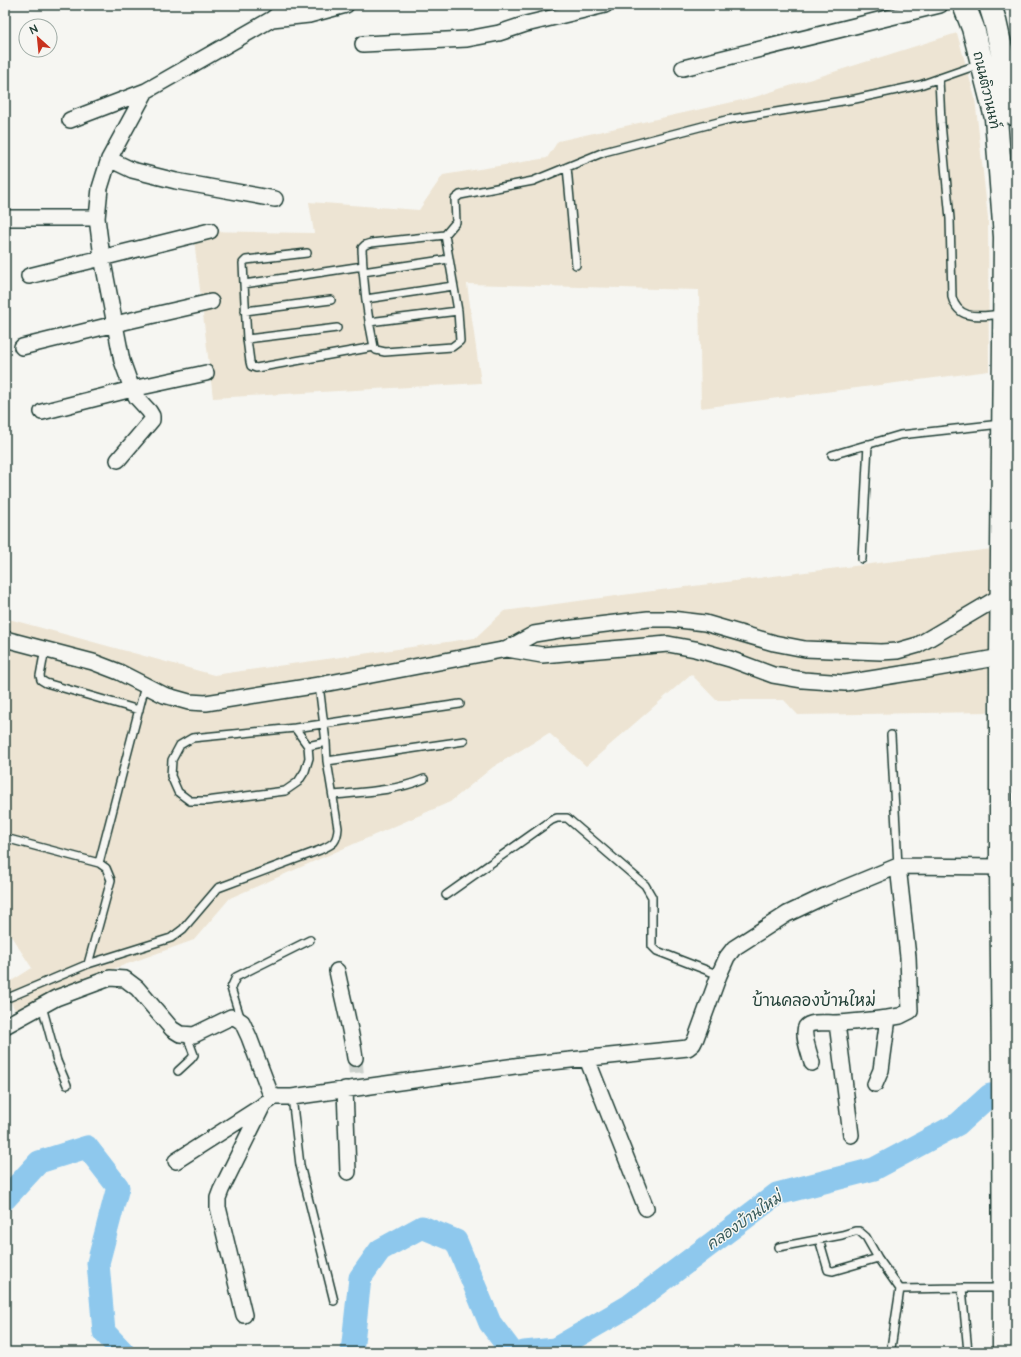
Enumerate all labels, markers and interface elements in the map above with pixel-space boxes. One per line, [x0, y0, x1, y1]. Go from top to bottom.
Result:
north arrow [18, 18, 58, 58]
text: N [27, 21, 40, 38]
street label: ถนนติวานนท์ [967, 49, 1005, 131]
district label: บ้านคลองบ้านใหม่ [752, 989, 876, 1012]
water label: คลองบ้านใหม่ [702, 1186, 789, 1255]

